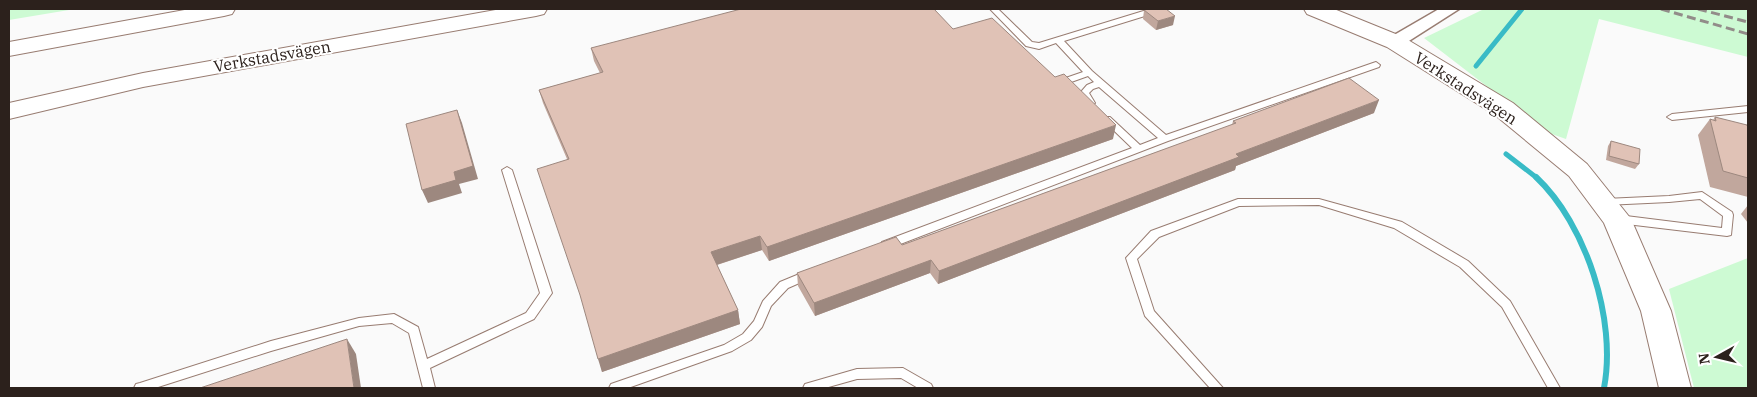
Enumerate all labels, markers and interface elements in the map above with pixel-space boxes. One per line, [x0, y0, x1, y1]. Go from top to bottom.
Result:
street label: Verkstadsvägen [212, 36, 332, 76]
street label: Verkstadsvägen [1411, 47, 1521, 129]
north arrow [1692, 332, 1742, 382]
text: N [1694, 352, 1714, 366]

